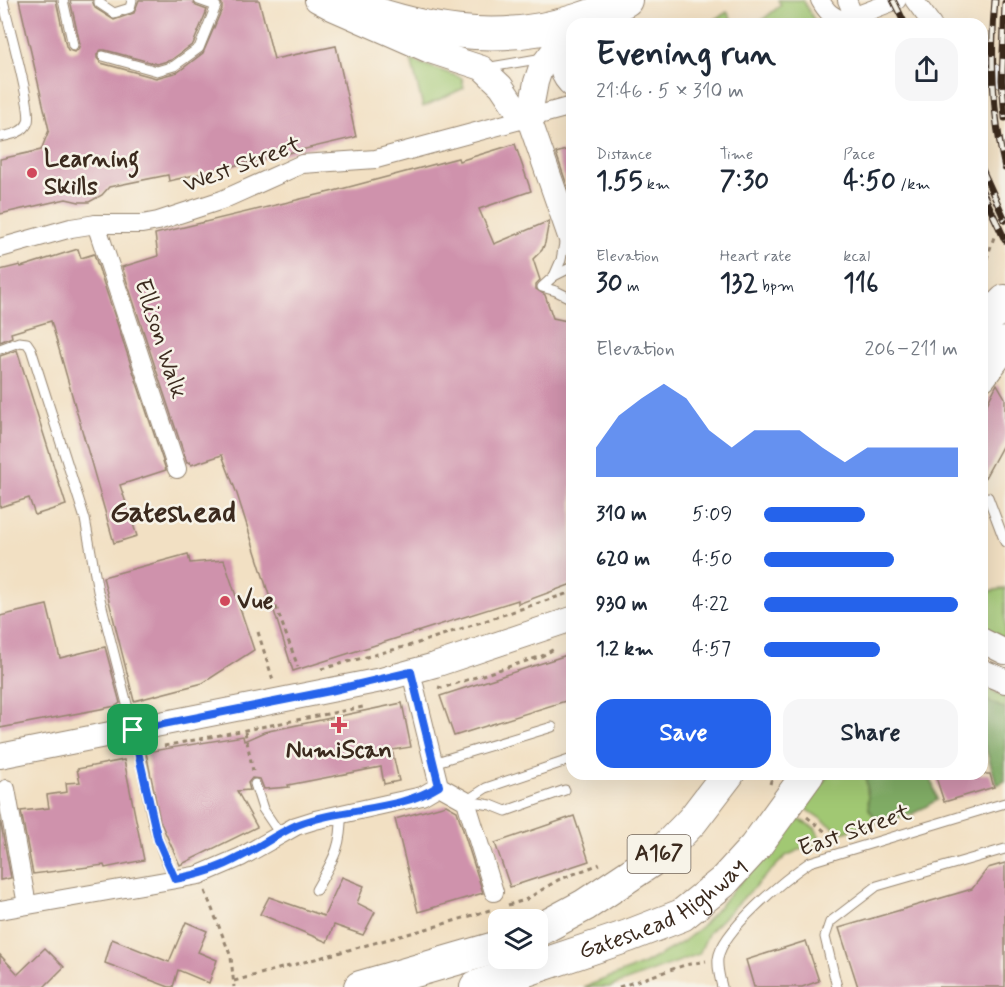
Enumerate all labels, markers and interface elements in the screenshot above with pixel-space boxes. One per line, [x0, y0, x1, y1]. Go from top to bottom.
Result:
text: Evening run [596, 33, 776, 77]
button: share [895, 38, 958, 101]
text: 21:46 · 5 × 310 m [596, 78, 744, 105]
street label: West Street [179, 129, 307, 201]
place label: Learning Skills [44, 144, 139, 203]
text: Distance [596, 144, 652, 165]
text: Time [720, 144, 753, 165]
text: Pace [843, 144, 875, 165]
text: 1.55 [596, 165, 643, 199]
text: 7:30 [720, 165, 769, 199]
text: 4:50 [843, 165, 896, 199]
marker: Learning Skills [25, 166, 39, 180]
text: km [643, 174, 670, 195]
text: /km [896, 174, 931, 195]
text: Elevation [596, 246, 659, 267]
text: Heart rate [720, 246, 792, 267]
text: kcal [843, 246, 870, 267]
text: 30 [596, 267, 623, 301]
text: 132 [720, 267, 758, 301]
text: 116 [843, 267, 878, 301]
street label: Ellison Walk [126, 275, 194, 403]
text: m [623, 276, 640, 297]
text: bpm [758, 276, 794, 297]
text: Elevation [596, 336, 675, 363]
text: 206–211 m [864, 336, 958, 363]
district label: Gateshead [110, 493, 236, 532]
text: 310 m [596, 501, 647, 528]
text: 5:09 [692, 501, 732, 528]
text: 620 m [596, 546, 650, 573]
text: 4:50 [692, 546, 732, 573]
place label: Vue [237, 586, 274, 617]
text: 930 m [596, 591, 648, 618]
text: 4:22 [692, 591, 729, 618]
marker: Vue [218, 594, 232, 608]
text: 1.2 km [596, 636, 653, 663]
text: 4:57 [692, 636, 731, 663]
button: Save [596, 699, 771, 768]
button: Share [783, 699, 958, 768]
pin [107, 704, 158, 755]
icon: arrive [116, 713, 149, 746]
marker: NumiScan [330, 716, 348, 734]
place label: NumiScan [286, 735, 392, 766]
street label: East Street [794, 797, 916, 865]
road number: A167 [628, 835, 690, 873]
street label: Gateshead Highway [575, 851, 753, 967]
map controls [488, 909, 548, 969]
button: layers [488, 909, 548, 969]

